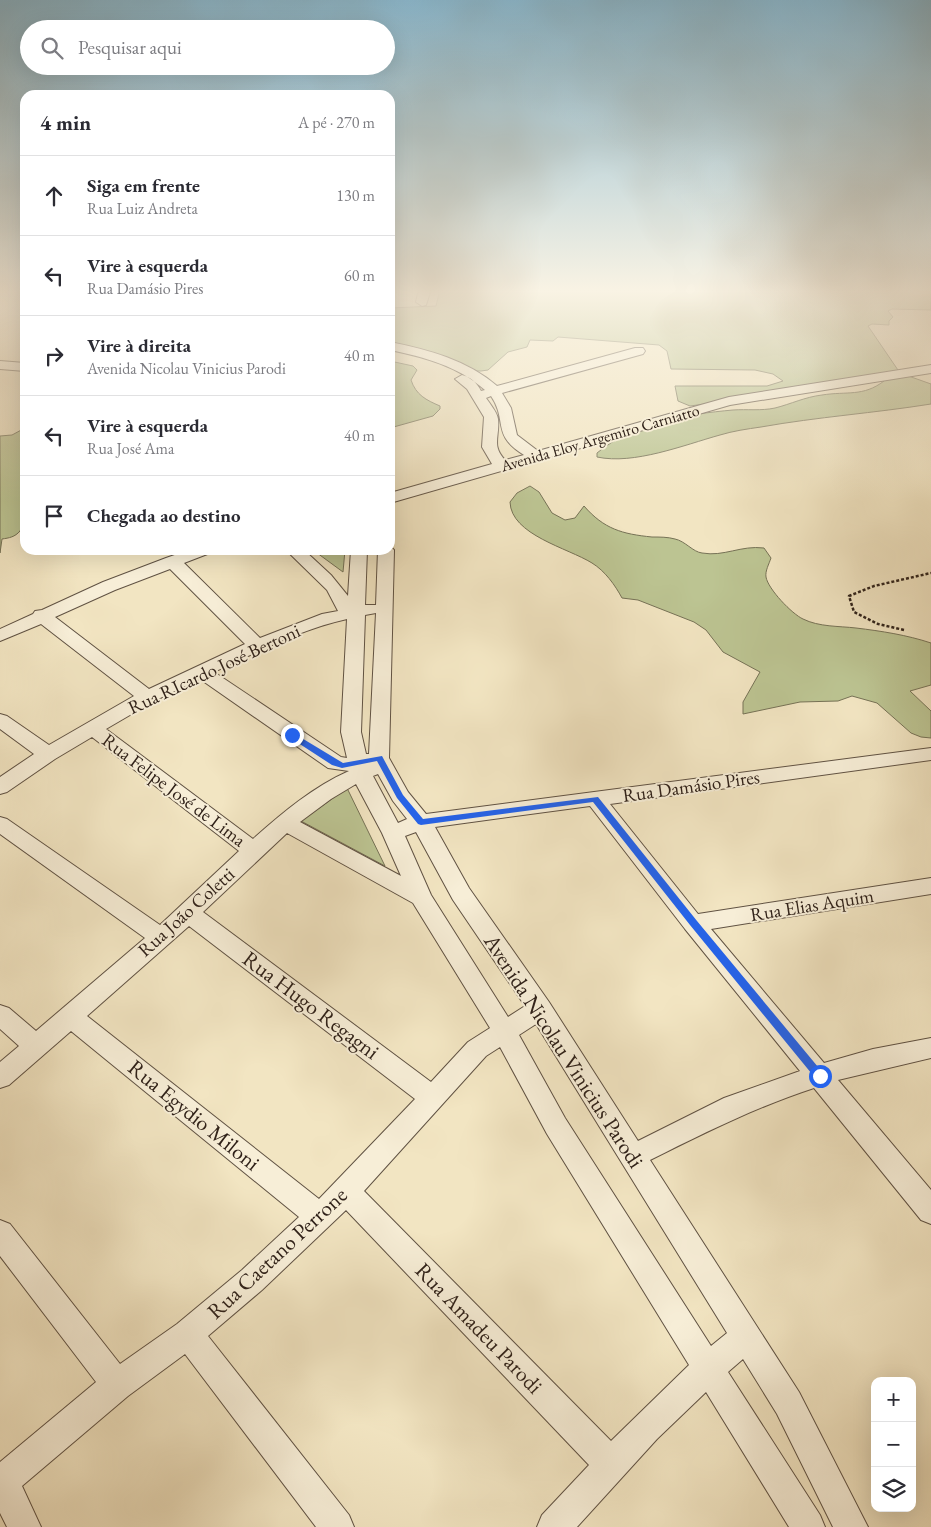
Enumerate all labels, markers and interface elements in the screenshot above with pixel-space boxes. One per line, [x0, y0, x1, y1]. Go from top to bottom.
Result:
search box [20, 20, 395, 75]
icon: search [38, 34, 66, 62]
text: Pesquisar aqui [78, 35, 182, 60]
text: 4 min [40, 109, 91, 136]
text: A pé · 270 m [298, 112, 375, 133]
text: Siga em frente [87, 173, 200, 198]
icon: ahead [40, 182, 68, 210]
text: 130 m [336, 185, 375, 206]
text: Rua Luiz Andreta [87, 198, 198, 219]
text: Vire à esquerda [87, 253, 208, 278]
icon: left [40, 262, 68, 290]
text: 60 m [344, 265, 375, 286]
text: Rua Damásio Pires [87, 278, 203, 299]
text: Vire à direita [87, 333, 191, 358]
icon: right [40, 342, 68, 370]
text: 40 m [344, 345, 375, 366]
text: Avenida Nicolau Vinicius Parodi [87, 358, 286, 379]
street label: Avenida Eloy Argemiro Carniatto [497, 400, 702, 477]
text: Vire à esquerda [87, 413, 208, 438]
icon: left [40, 422, 68, 450]
text: 40 m [344, 425, 375, 446]
text: Rua José Ama [87, 438, 174, 459]
icon: arrive [40, 502, 68, 530]
text: Chegada ao destino [87, 503, 241, 528]
street label: Rua RIcardo José Bertoni [124, 618, 304, 720]
route end [281, 724, 304, 747]
street label: Rua Felipe José de Lima [97, 728, 251, 853]
street label: Rua Damásio Pires [621, 764, 761, 808]
street label: Rua João Coletti [132, 862, 240, 962]
street label: Rua Elias Aquim [748, 883, 876, 927]
street label: Avenida Nicolau Vinicius Parodi [477, 928, 651, 1174]
street label: Rua Hugo Regagni [237, 944, 385, 1066]
street label: Rua Egydio Miloni [122, 1053, 266, 1177]
route start [809, 1065, 832, 1088]
street label: Rua Caetano Perrone [201, 1180, 354, 1325]
street label: Rua Amadeu Parodi [409, 1256, 549, 1400]
map controls [871, 1377, 916, 1512]
button: + [871, 1377, 916, 1422]
button: − [871, 1422, 916, 1467]
button: layers [871, 1467, 916, 1512]

